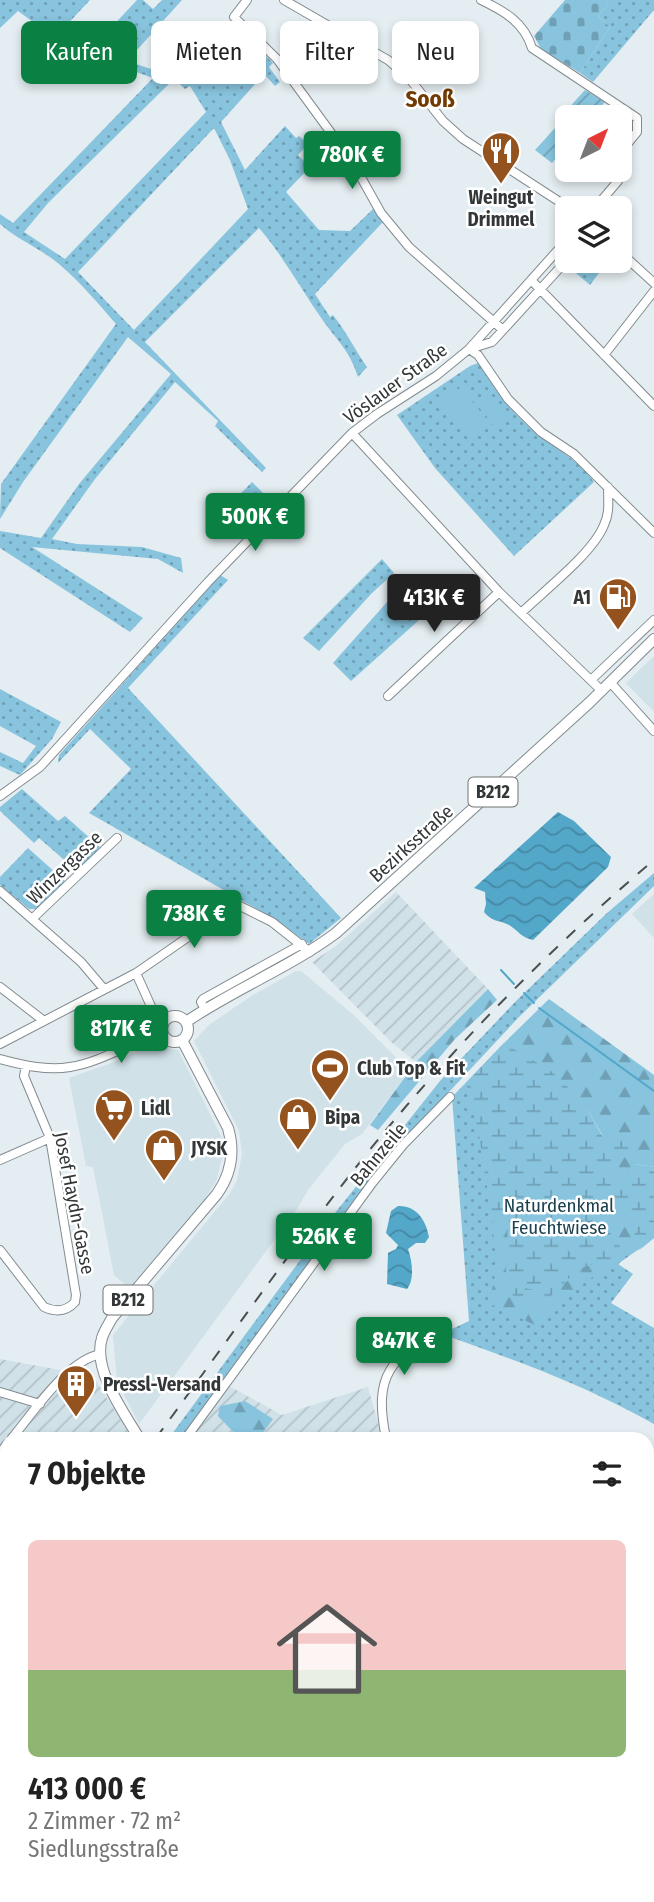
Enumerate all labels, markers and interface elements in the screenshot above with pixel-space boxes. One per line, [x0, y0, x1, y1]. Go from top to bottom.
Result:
chip: Kaufen [21, 21, 137, 84]
chip: Mieten [151, 21, 266, 84]
chip: Filter [280, 21, 378, 84]
chip: Neu [392, 21, 479, 84]
district label: Sooß [405, 85, 455, 113]
north arrow [555, 105, 632, 182]
map controls [555, 105, 632, 273]
restaurant icon: Weingut Drimmel [480, 130, 522, 185]
pin: 780K € [295, 132, 409, 191]
text: 780K € [320, 140, 384, 168]
place label: Weingut Drimmel [468, 186, 535, 231]
button: layers [555, 196, 632, 273]
street label: Vöslauer Straße [339, 338, 452, 429]
pin: 500K € [198, 494, 312, 553]
text: 500K € [222, 502, 288, 530]
pin: 413K € [377, 574, 491, 634]
fuel station icon: A1 [597, 576, 639, 631]
text: 413K € [403, 583, 465, 611]
place label: A1 [573, 586, 591, 609]
road number: B212 [468, 778, 518, 806]
street label: Bezirksstraße [365, 800, 458, 887]
street label: Winzergasse [22, 826, 107, 909]
pin: 738K € [137, 890, 251, 950]
text: 738K € [162, 899, 226, 927]
pin: 817K € [64, 1006, 178, 1065]
text: 817K € [90, 1014, 152, 1042]
sports icon: Club Top & Fit [309, 1047, 351, 1102]
place label: Club Top & Fit [357, 1057, 466, 1080]
supermarket icon: Lidl [93, 1087, 135, 1142]
shop icon: Bipa [277, 1096, 319, 1151]
place label: Lidl [141, 1097, 171, 1120]
place label: Bipa [325, 1106, 360, 1129]
street label: Bahnzeile [345, 1118, 411, 1191]
shop icon: JYSK [143, 1127, 185, 1182]
street label: Josef Haydn-Gasse [49, 1130, 100, 1276]
place label: JYSK [190, 1137, 228, 1160]
park label: Naturdenkmal Feuchtwiese [504, 1194, 614, 1239]
pin: 526K € [267, 1214, 381, 1273]
text: 526K € [292, 1222, 356, 1250]
road number: B212 [104, 1286, 152, 1315]
pin: 847K € [347, 1318, 461, 1377]
text: 847K € [372, 1326, 436, 1354]
building icon: Pressl-Versand [55, 1363, 97, 1418]
place label: Pressl-Versand [103, 1373, 221, 1396]
icon: filters [588, 1455, 626, 1493]
text: 7 Objekte [28, 1456, 146, 1492]
icon: home [264, 1586, 390, 1712]
text: 413 000 € [28, 1771, 146, 1807]
text: 2 Zimmer · 72 m² [28, 1807, 181, 1835]
text: Siedlungsstraße [28, 1835, 179, 1863]

